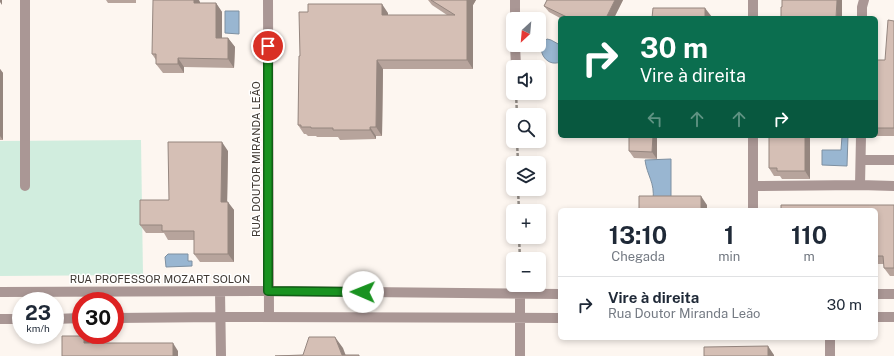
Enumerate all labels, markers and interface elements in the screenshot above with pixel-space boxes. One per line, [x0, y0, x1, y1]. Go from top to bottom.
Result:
north arrow [506, 12, 546, 52]
map controls [506, 12, 546, 292]
pin [251, 29, 285, 63]
text: 30 m [640, 31, 708, 64]
icon: right [574, 32, 626, 84]
icon: arrive [257, 35, 279, 57]
button: sound [506, 60, 546, 100]
text: Vire à direita [640, 65, 746, 86]
street label: RUA DOUTOR MIRANDA LEÃO [250, 81, 262, 237]
button: search [506, 108, 546, 148]
icon: left [644, 108, 666, 130]
icon: ahead [686, 108, 708, 130]
icon: ahead [728, 108, 750, 130]
icon: right [770, 108, 792, 130]
button: layers [506, 156, 546, 196]
button: + [506, 204, 546, 244]
text: 13:10 [609, 221, 667, 249]
text: 1 [724, 221, 734, 249]
text: 110 [791, 221, 827, 249]
text: Chegada [611, 249, 665, 264]
text: min [718, 249, 740, 264]
text: m [803, 249, 815, 264]
button: − [506, 252, 546, 292]
position arrow [342, 271, 384, 313]
street label: RUA PROFESSOR MOZART SOLON [70, 273, 250, 285]
text: Vire à direita [608, 289, 699, 306]
speed limit sign: 30 [72, 292, 124, 344]
icon: right [574, 294, 596, 316]
text: 30 m [827, 296, 862, 313]
text: 23 [25, 301, 51, 325]
text: Rua Doutor Miranda Leão [608, 306, 760, 321]
text: km/h [26, 322, 50, 334]

